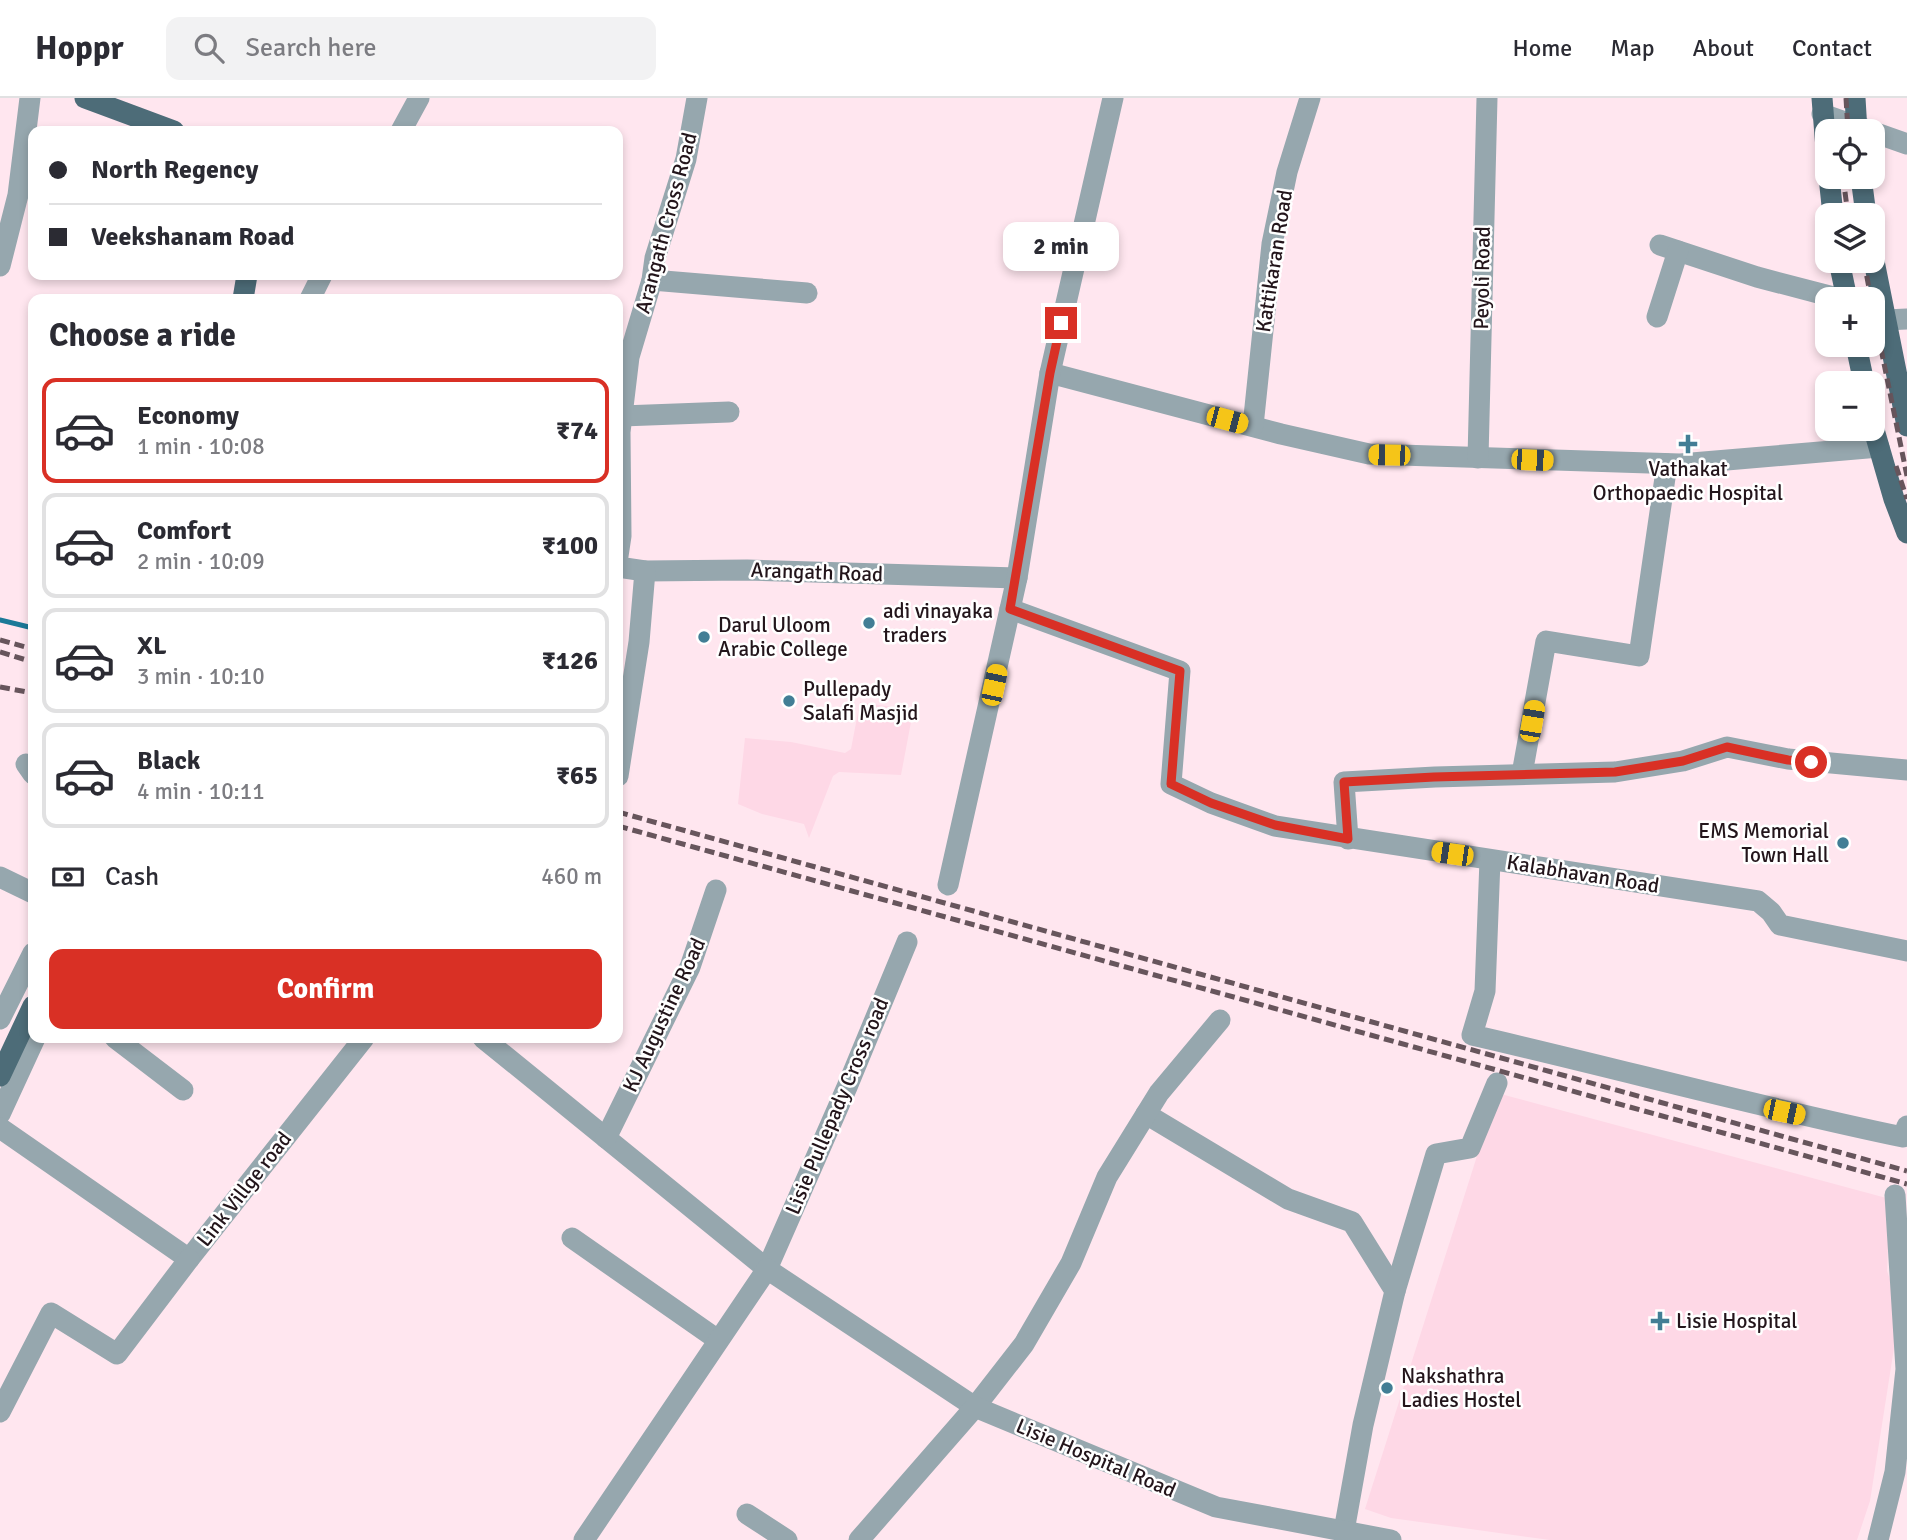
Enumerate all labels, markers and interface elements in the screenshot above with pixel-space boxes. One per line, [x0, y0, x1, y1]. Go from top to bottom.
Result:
search box [166, 17, 656, 80]
text: Hoppr [35, 28, 124, 69]
icon: search [190, 29, 228, 67]
text: Search here [246, 32, 377, 64]
text: Home [1512, 33, 1572, 63]
text: Map [1610, 33, 1655, 63]
text: About [1693, 33, 1754, 63]
text: Contact [1792, 33, 1872, 63]
map controls [1815, 119, 1885, 441]
button: locate [1815, 119, 1885, 189]
street label: Arangath Cross Road [629, 130, 703, 316]
text: North Regency [91, 154, 258, 186]
street label: Kattikaran Road [1250, 188, 1298, 334]
button: layers [1815, 203, 1885, 273]
text: Veekshanam Road [91, 221, 295, 253]
callout: 2 min [1003, 222, 1119, 271]
street label: Peyoli Road [1468, 226, 1496, 330]
text: 2 min [1033, 232, 1089, 261]
button: + [1815, 287, 1885, 357]
route end [1045, 307, 1077, 339]
text: Choose a ride [49, 316, 236, 355]
button: − [1815, 371, 1885, 441]
icon: car [53, 399, 116, 462]
text: Economy [137, 400, 239, 432]
car [1204, 404, 1251, 436]
text: ₹74 [556, 415, 598, 447]
text: 1 min · 10:08 [137, 432, 265, 461]
marker: Vathakat Orthopaedic Hospital [1678, 434, 1698, 454]
car [1368, 444, 1411, 466]
car [1511, 449, 1554, 471]
place label: Vathakat Orthopaedic Hospital [1593, 456, 1783, 506]
icon: car [53, 514, 116, 577]
text: Comfort [137, 515, 231, 547]
text: ₹100 [542, 530, 598, 562]
text: 2 min · 10:09 [137, 547, 265, 576]
street label: Arangath Road [750, 557, 884, 587]
place label: adi vinayaka traders [883, 598, 993, 648]
place label: Darul Uloom Arabic College [718, 612, 848, 662]
marker: adi vinayaka traders [861, 615, 877, 631]
icon: car [53, 629, 116, 692]
marker: Darul Uloom Arabic College [696, 629, 712, 645]
text: XL [137, 630, 167, 662]
text: ₹126 [542, 645, 598, 677]
text: 3 min · 10:10 [137, 662, 265, 691]
car [980, 662, 1009, 708]
place label: Pullepady Salafi Masjid [803, 676, 918, 726]
marker: Pullepady Salafi Masjid [781, 693, 797, 709]
car [1519, 698, 1546, 744]
icon: car [53, 744, 116, 807]
text: Black [137, 745, 200, 777]
route start [1795, 746, 1827, 778]
text: ₹65 [556, 760, 598, 792]
text: 4 min · 10:11 [137, 777, 265, 806]
place label: EMS Memorial Town Hall [1698, 818, 1829, 868]
marker: EMS Memorial Town Hall [1835, 835, 1851, 851]
car [1430, 841, 1475, 867]
street label: Kalabhavan Road [1505, 849, 1661, 899]
icon: cash [49, 858, 87, 896]
text: Cash [105, 861, 159, 893]
text: 460 m [541, 862, 602, 891]
street label: KJ Augustine Road [617, 934, 711, 1096]
button: Confirm [49, 949, 602, 1029]
street label: Lisie Pullepady Cross road [780, 994, 894, 1218]
car [1762, 1097, 1807, 1127]
street label: Link Villge road [191, 1126, 297, 1252]
place label: Lisie Hospital [1676, 1308, 1797, 1334]
marker: Lisie Hospital [1650, 1311, 1670, 1331]
place label: Nakshathra Ladies Hostel [1401, 1363, 1522, 1413]
marker: Nakshathra Ladies Hostel [1379, 1380, 1395, 1396]
street label: Lisie Hospital Road [1012, 1413, 1180, 1503]

